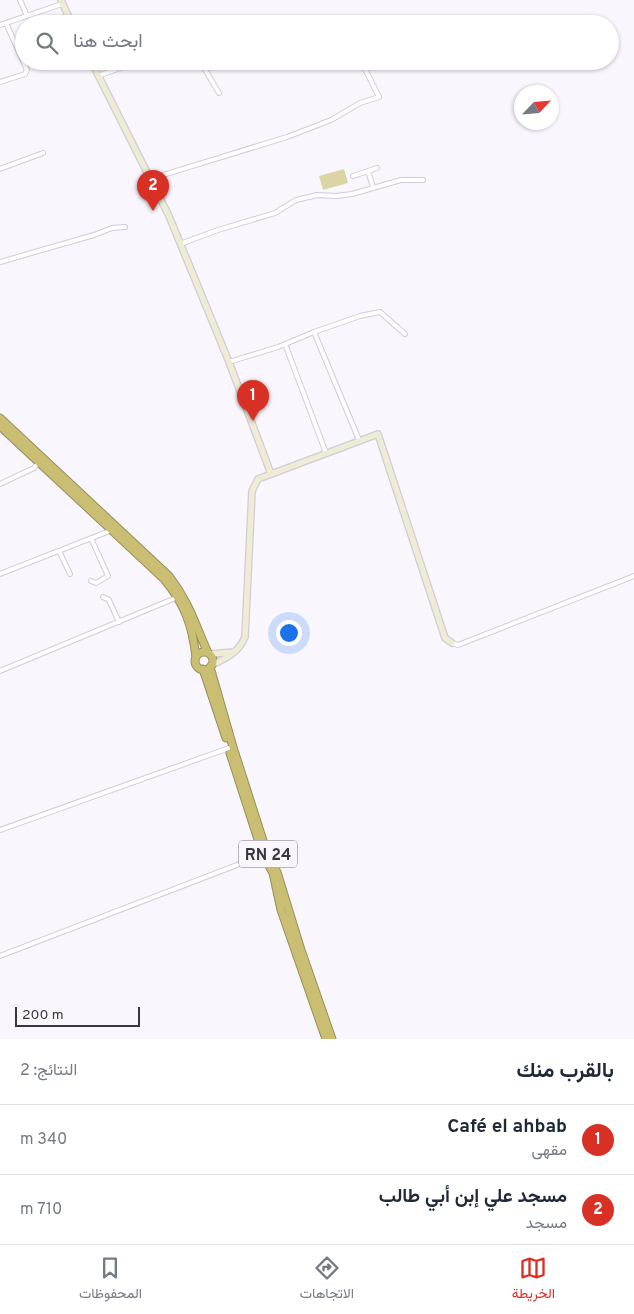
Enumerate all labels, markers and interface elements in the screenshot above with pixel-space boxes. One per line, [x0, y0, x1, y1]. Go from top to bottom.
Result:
search box [15, 15, 619, 70]
icon: search [33, 29, 61, 57]
text: ابحث هنا [73, 30, 143, 54]
north arrow [514, 85, 559, 130]
pin: 2 [137, 170, 169, 211]
pin: 1 [237, 380, 269, 421]
your location [276, 620, 302, 646]
road number: RN 24 [239, 841, 297, 868]
scale bar [15, 1004, 140, 1027]
text: 200 m [22, 1007, 64, 1024]
text: بالقرب منك [517, 1058, 614, 1085]
text: النتائج: 2 [20, 1061, 77, 1081]
text: Café el ahbab [447, 1115, 567, 1139]
text: 340 m [20, 1130, 67, 1150]
text: 1 [595, 1130, 601, 1150]
text: مقهى [532, 1141, 567, 1161]
text: مسجد علي إبن أبي طالب [379, 1185, 567, 1209]
text: 710 m [20, 1200, 62, 1220]
text: 2 [593, 1200, 603, 1220]
text: مسجد [526, 1214, 567, 1234]
tab: المحفوظات [79, 1254, 142, 1306]
tab: الاتجاهات [300, 1254, 354, 1306]
tab: الخريطة [512, 1254, 555, 1306]

